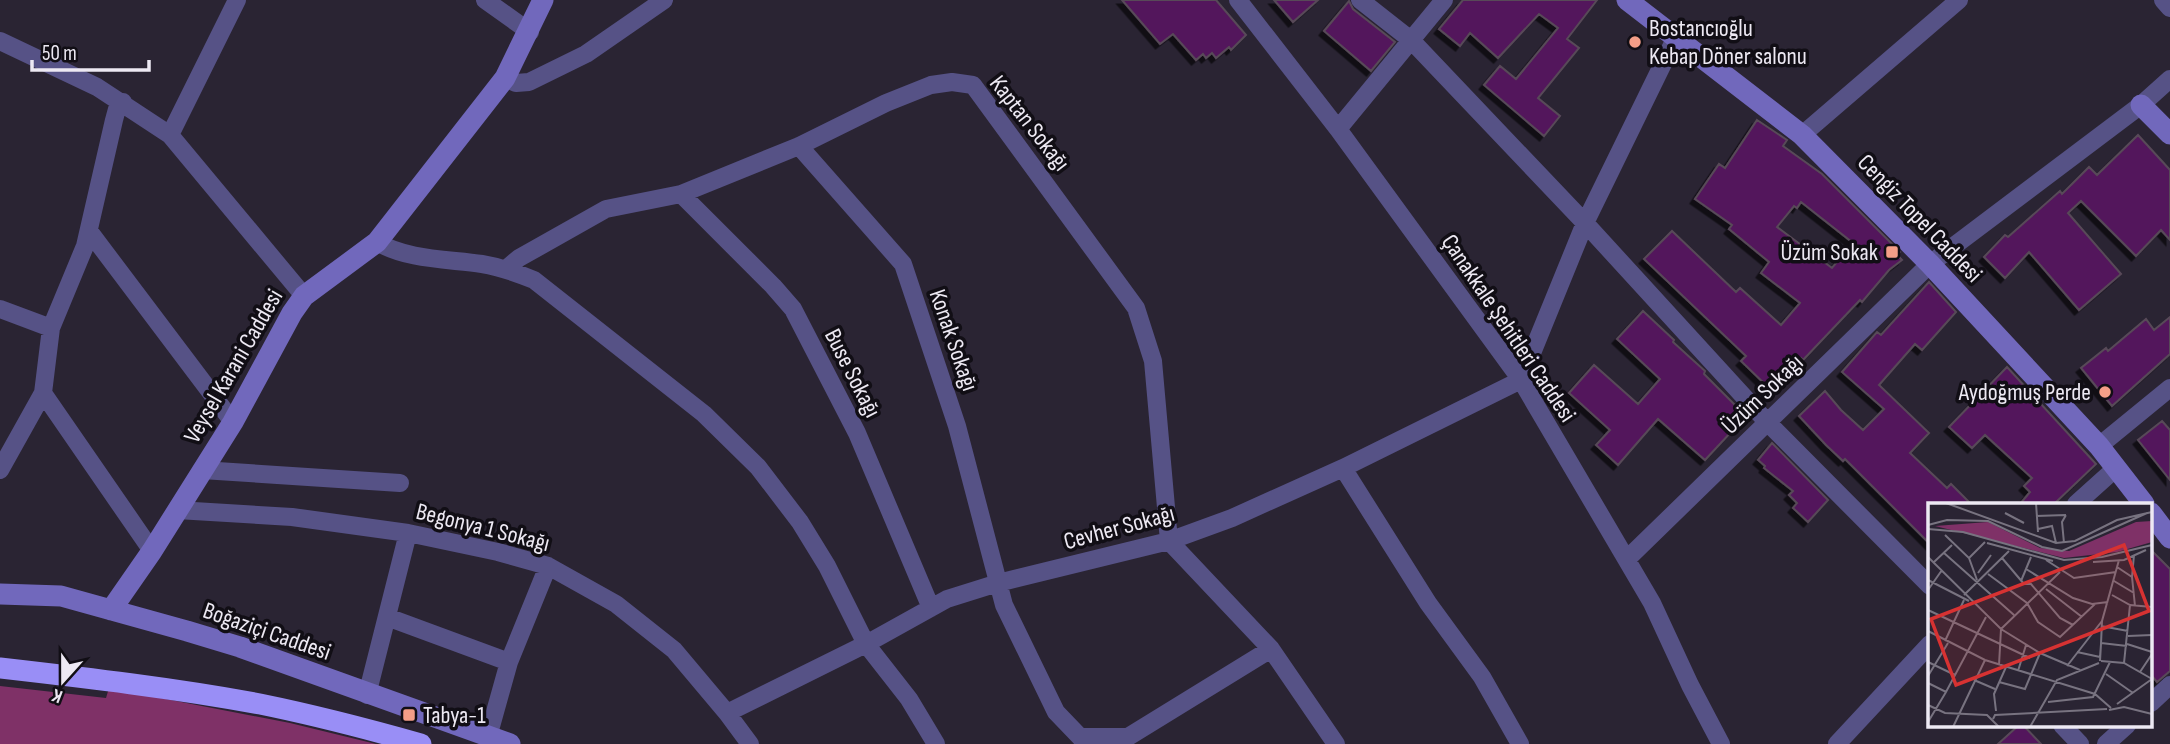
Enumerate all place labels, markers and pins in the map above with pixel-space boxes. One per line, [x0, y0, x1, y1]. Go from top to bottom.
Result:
place label: Bostancıoğlu Kebap Döner salonu [1649, 14, 1807, 71]
marker: Bostancıoğlu Kebap Döner salonu [1627, 34, 1643, 50]
place label: Üzüm Sokak [1780, 238, 1878, 267]
marker: Üzüm Sokak [1884, 244, 1900, 260]
place label: Aydoğmuş Perde [1958, 378, 2091, 407]
marker: Aydoğmuş Perde [2097, 384, 2113, 400]
place label: Tabya-1 [423, 701, 486, 730]
marker: Tabya-1 [401, 707, 417, 723]

